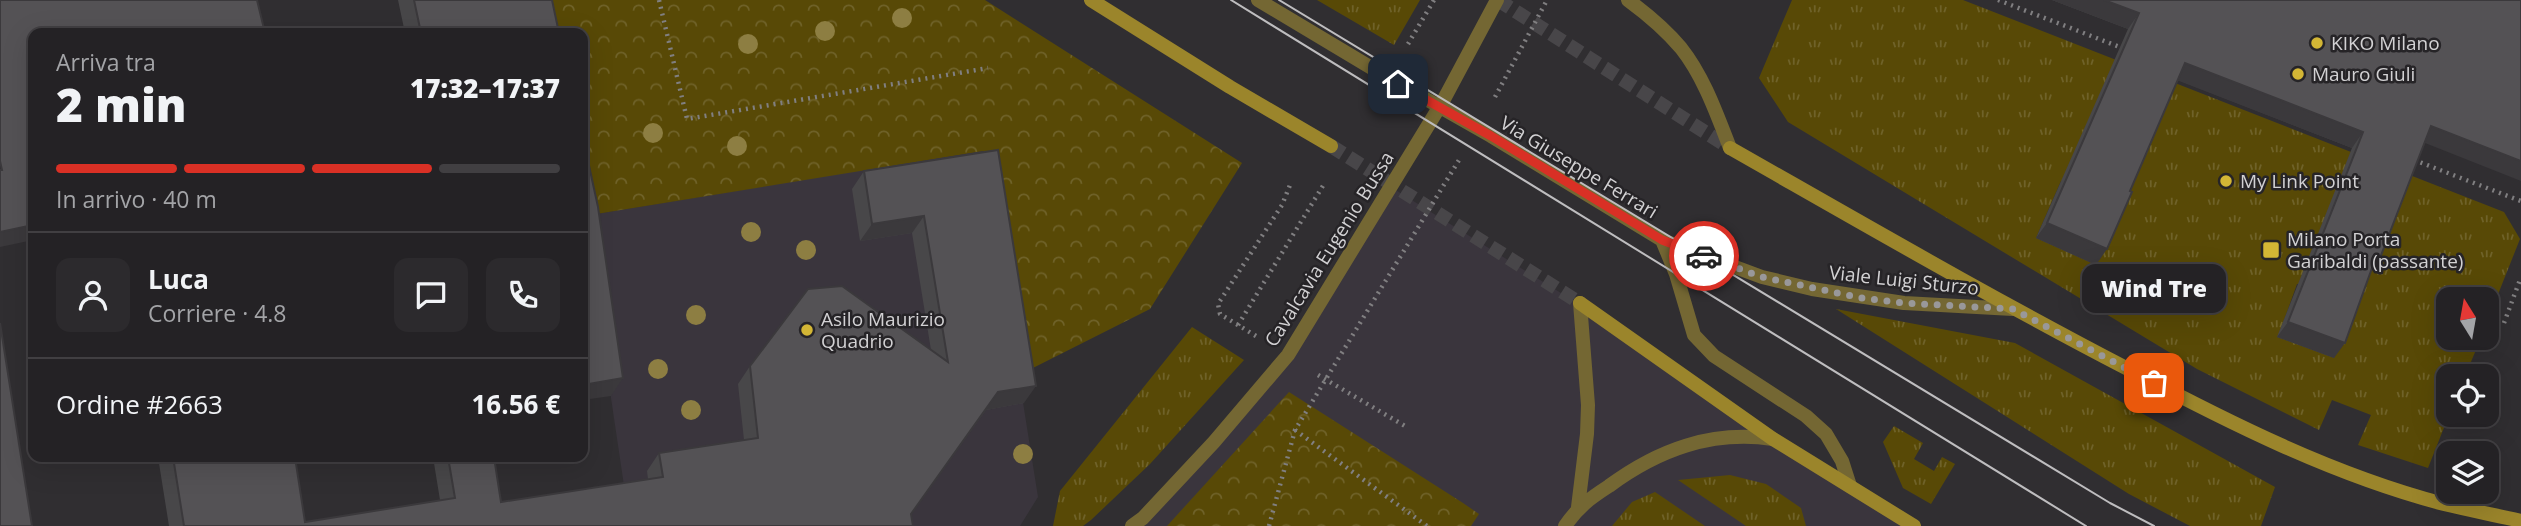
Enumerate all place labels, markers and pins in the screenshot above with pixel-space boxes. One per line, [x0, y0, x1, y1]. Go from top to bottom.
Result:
place label: KIKO Milano [2331, 30, 2440, 56]
marker: KIKO Milano [2309, 35, 2325, 51]
pin [1368, 54, 1428, 114]
place label: Mauro Giuli [2312, 61, 2415, 87]
marker: Mauro Giuli [2290, 66, 2306, 82]
place label: My Link Point [2240, 168, 2359, 194]
marker: My Link Point [2218, 173, 2234, 189]
place label: Milano Porta Garibaldi (passante) [2287, 226, 2463, 274]
marker: Milano Porta Garibaldi (passante) [2261, 240, 2281, 260]
callout: Wind Tre [2082, 264, 2226, 313]
place label: Asilo Maurizio Quadrio [821, 306, 945, 354]
marker: Asilo Maurizio Quadrio [799, 322, 815, 338]
pin [2124, 353, 2184, 413]

